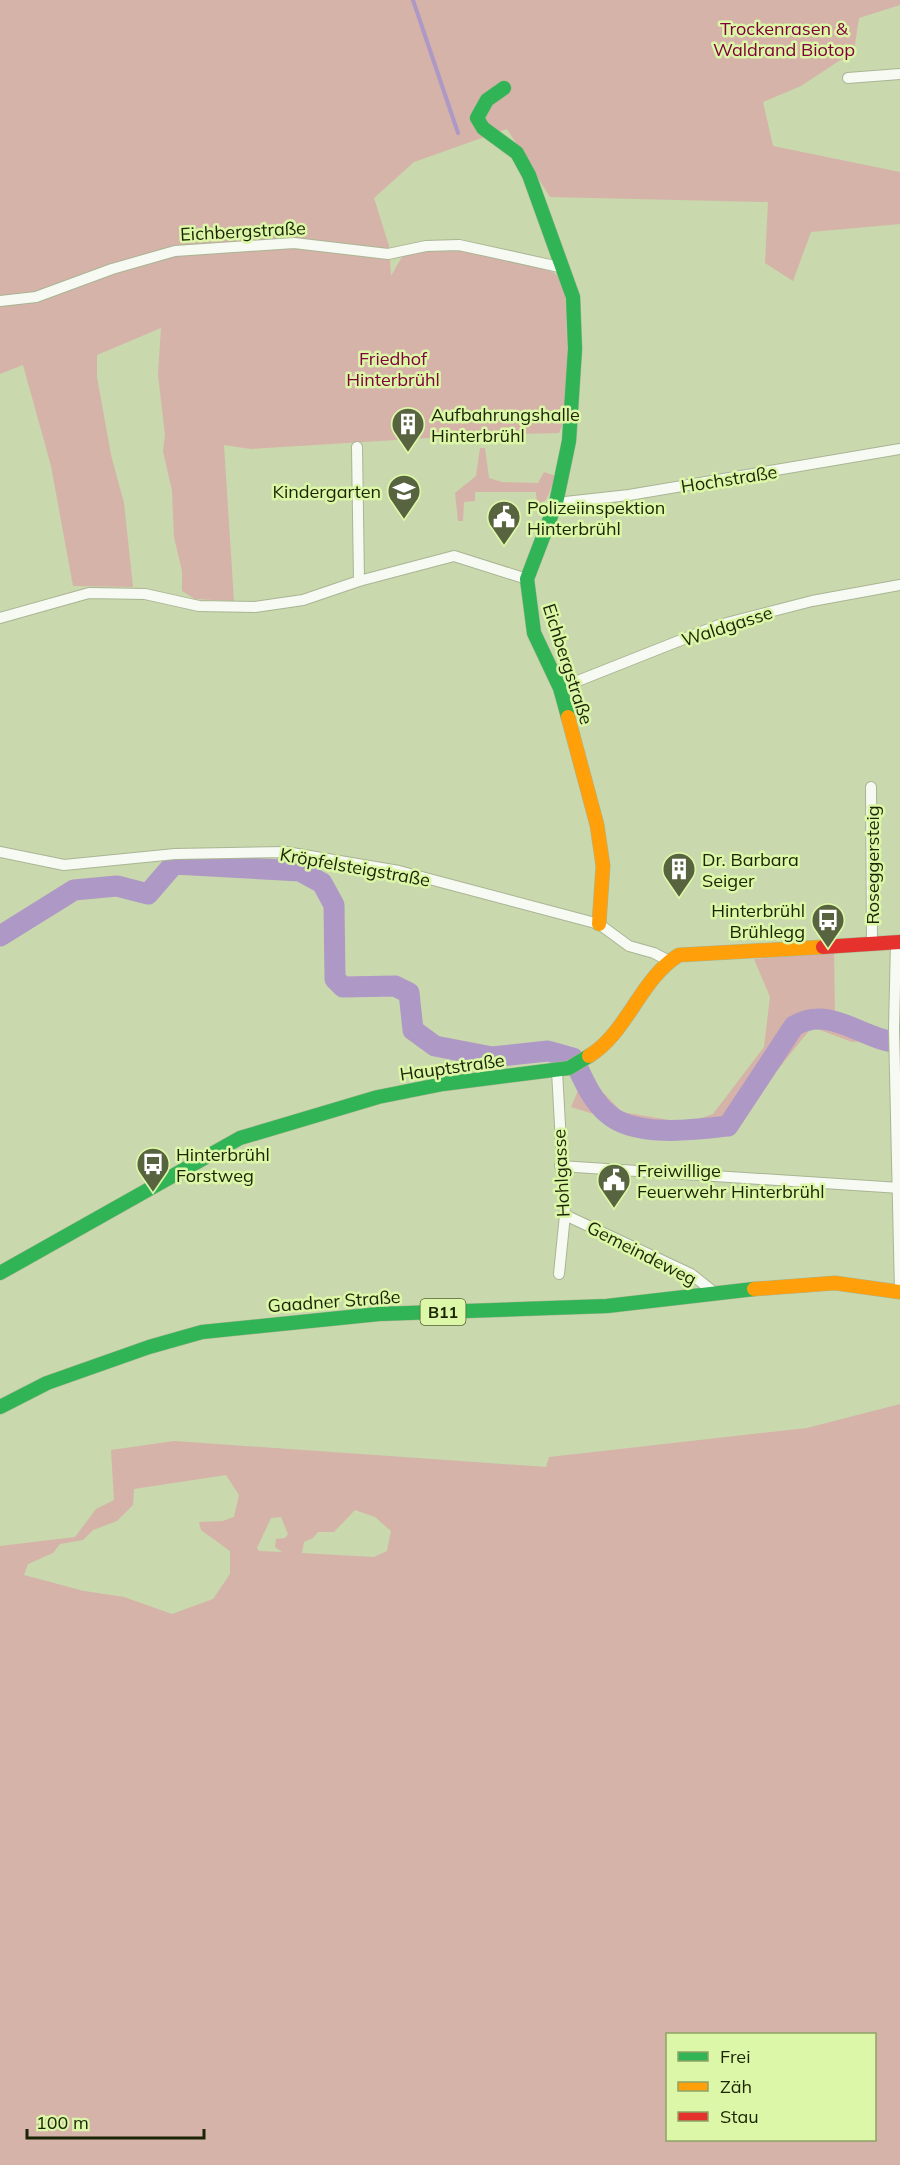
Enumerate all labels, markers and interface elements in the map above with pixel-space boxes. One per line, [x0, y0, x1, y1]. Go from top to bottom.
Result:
park label: Trockenrasen & Waldrand Biotop [713, 17, 855, 61]
street label: Eichbergstraße [180, 216, 306, 246]
park label: Friedhof Hinterbrühl [346, 347, 440, 391]
place label: Aufbahrungshalle Hinterbrühl [431, 403, 580, 447]
building icon: Aufbahrungshalle Hinterbrühl [390, 406, 426, 453]
street label: Hochstraße [679, 460, 779, 498]
school or university icon: Kindergarten [386, 473, 422, 520]
place label: Kindergarten [273, 480, 381, 503]
place label: Polizeiinspektion Hinterbrühl [527, 496, 665, 540]
public building icon: Polizeiinspektion Hinterbrühl [486, 499, 522, 546]
street label: Eichbergstraße [538, 601, 598, 727]
street label: Waldgasse [679, 601, 775, 651]
street label: Roseggersteig [861, 805, 884, 925]
street label: Kröpfelsteigstraße [278, 842, 432, 892]
place label: Dr. Barbara Seiger [702, 848, 799, 892]
building icon: Dr. Barbara Seiger [661, 851, 697, 898]
place label: Hinterbrühl Brühlegg [711, 899, 805, 943]
bus stop icon: Hinterbrühl Brühlegg [810, 902, 846, 949]
street label: Hauptstraße [398, 1048, 506, 1086]
street label: Hohlgasse [547, 1128, 575, 1218]
place label: Hinterbrühl Forstweg [176, 1143, 270, 1187]
bus stop icon: Hinterbrühl Forstweg [135, 1146, 171, 1193]
place label: Freiwillige Feuerwehr Hinterbrühl [637, 1159, 825, 1203]
public building icon: Freiwillige Feuerwehr Hinterbrühl [596, 1162, 632, 1209]
street label: Gemeindeweg [583, 1216, 701, 1290]
street label: Gaadner Straße [267, 1285, 401, 1317]
road number: B11 [420, 1299, 466, 1325]
legend [666, 2033, 876, 2141]
text: Frei [720, 2045, 750, 2068]
text: Zäh [720, 2075, 752, 2098]
scale bar [27, 2102, 204, 2140]
text: Stau [720, 2105, 759, 2128]
text: 100 m [36, 2111, 89, 2134]

